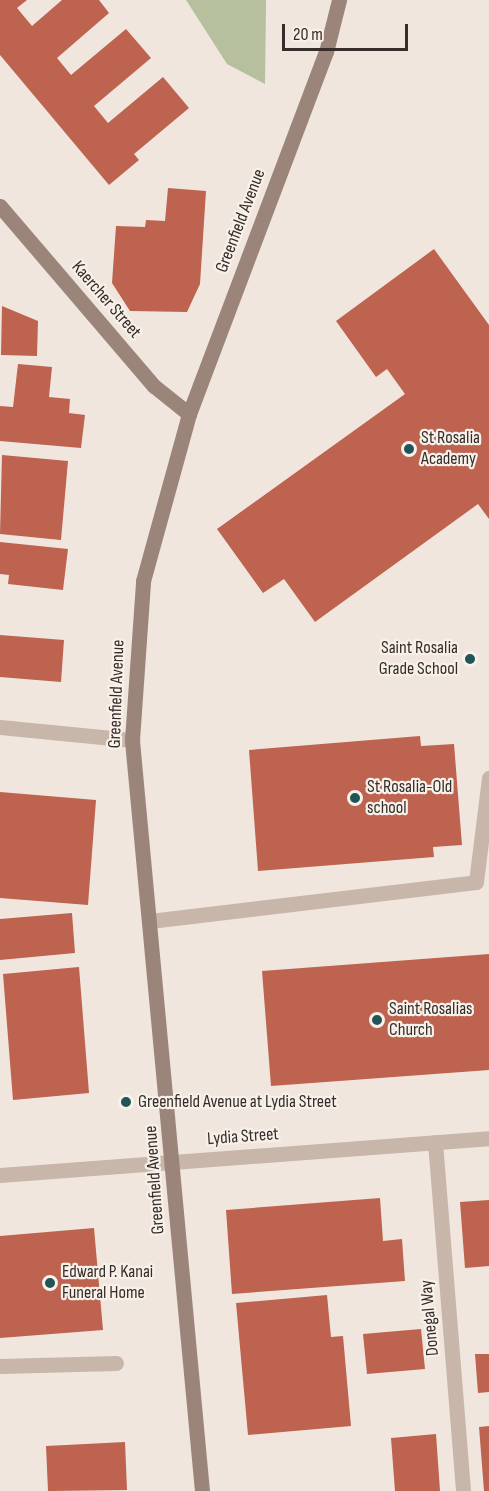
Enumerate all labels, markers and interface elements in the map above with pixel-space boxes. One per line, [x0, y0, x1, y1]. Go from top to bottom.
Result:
scale bar [285, 12, 411, 50]
text: 20 m [293, 24, 323, 45]
street label: Greenfield Avenue [211, 166, 271, 276]
street label: Kaercher Street [67, 257, 145, 343]
place label: St Rosalia Academy [421, 428, 480, 470]
marker: St Rosalia Academy [402, 442, 416, 456]
place label: Saint Rosalia Grade School [379, 638, 458, 680]
street label: Greenfield Avenue [104, 639, 130, 749]
marker: Saint Rosalia Grade School [463, 652, 477, 666]
place label: St Rosalia-Old school [367, 777, 452, 820]
marker: St Rosalia-Old school [348, 791, 362, 805]
place label: Saint Rosalias Church [389, 999, 473, 1042]
marker: Saint Rosalias Church [370, 1013, 384, 1027]
place label: Greenfield Avenue at Lydia Street [138, 1091, 337, 1113]
marker: Greenfield Avenue at Lydia Street [119, 1095, 133, 1109]
street label: Lydia Street [206, 1124, 280, 1150]
street label: Greenfield Avenue [140, 1125, 170, 1235]
place label: Edward P. Kanai Funeral Home [62, 1262, 153, 1304]
marker: Edward P. Kanai Funeral Home [43, 1276, 57, 1290]
street label: Donegal Way [416, 1279, 444, 1357]

